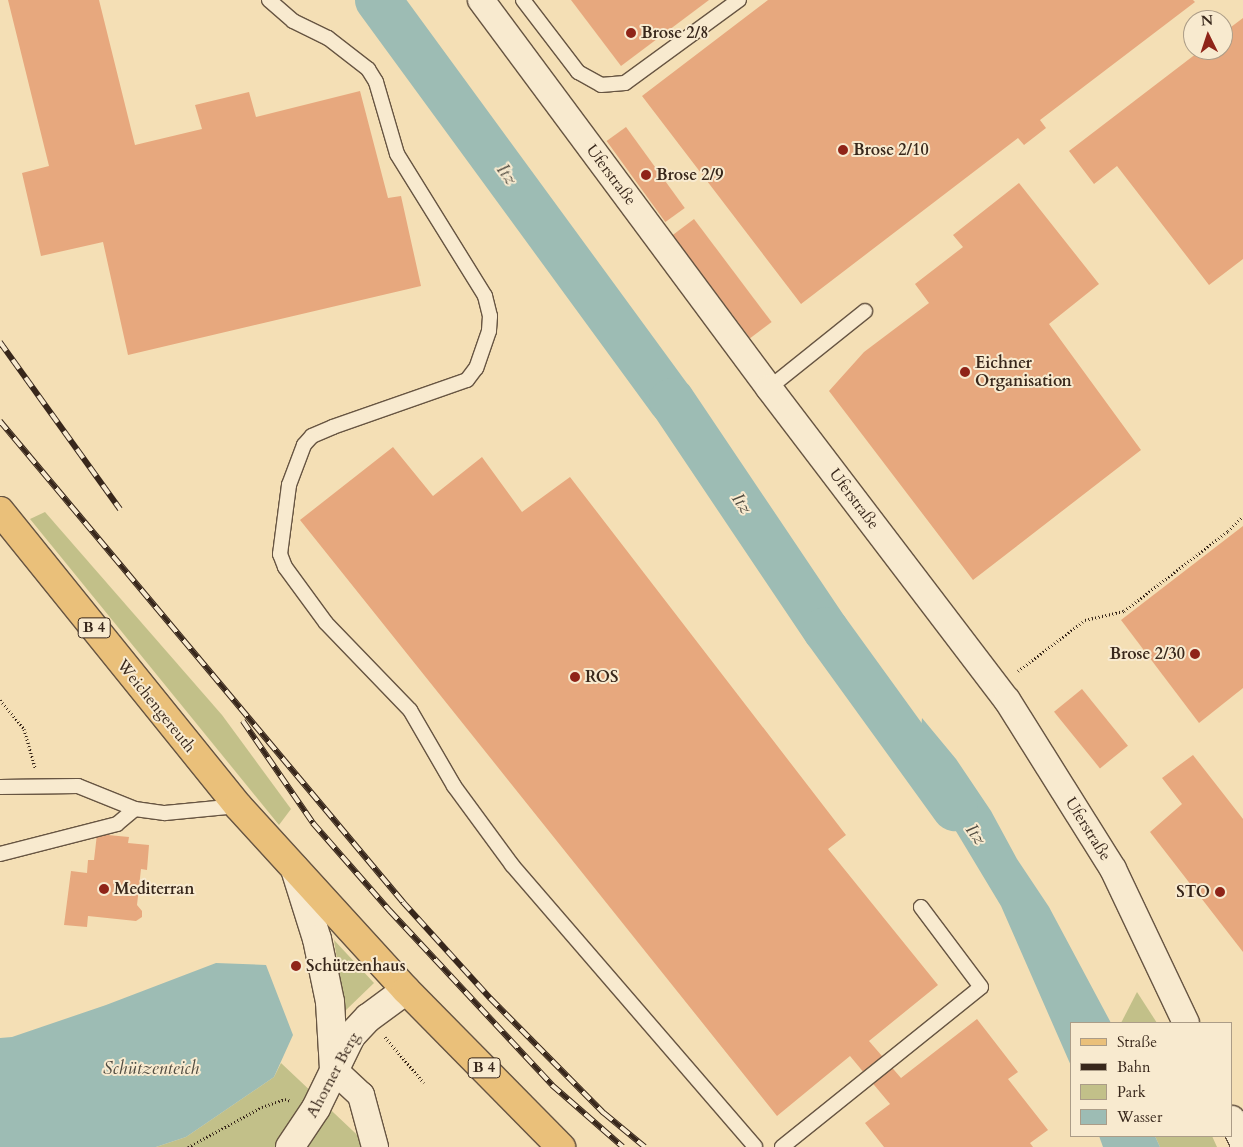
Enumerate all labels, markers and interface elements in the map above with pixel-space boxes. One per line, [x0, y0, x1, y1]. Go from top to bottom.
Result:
north arrow [1183, 10, 1233, 60]
text: N [1200, 11, 1214, 30]
place label: Brose 2/8 [641, 23, 708, 43]
marker: Brose 2/8 [625, 27, 637, 39]
place label: Brose 2/10 [853, 140, 929, 160]
street label: Uferstraße [582, 141, 640, 209]
marker: Brose 2/10 [837, 144, 849, 156]
water label: Itz [491, 160, 521, 190]
place label: Brose 2/9 [656, 165, 723, 185]
marker: Brose 2/9 [640, 169, 652, 181]
place label: Eichner Organisation [975, 353, 1072, 391]
marker: Eichner Organisation [959, 366, 971, 378]
street label: Uferstraße [825, 465, 883, 533]
water label: Itz [726, 489, 756, 519]
road number: B 4 [76, 616, 112, 640]
place label: Brose 2/30 [1109, 644, 1185, 664]
marker: Brose 2/30 [1189, 648, 1201, 660]
street label: Weichengereuth [113, 656, 199, 756]
place label: ROS [585, 667, 618, 687]
marker: ROS [569, 671, 581, 683]
street label: Uferstraße [1061, 794, 1115, 864]
water label: Itz [960, 820, 990, 850]
place label: Mediterran [114, 879, 195, 899]
place label: STO [1176, 882, 1210, 902]
marker: Mediterran [98, 883, 110, 895]
marker: STO [1214, 886, 1226, 898]
place label: Schützenhaus [306, 956, 406, 976]
marker: Schützenhaus [290, 960, 302, 972]
legend [1070, 1022, 1233, 1137]
street label: Ahorner Berg [302, 1029, 364, 1121]
text: Straße [1117, 1032, 1157, 1052]
road number: B 4 [466, 1056, 502, 1080]
text: Bahn [1117, 1057, 1150, 1077]
water label: Schützenteich [103, 1058, 199, 1080]
text: Park [1117, 1082, 1146, 1102]
text: Wasser [1117, 1107, 1162, 1127]

